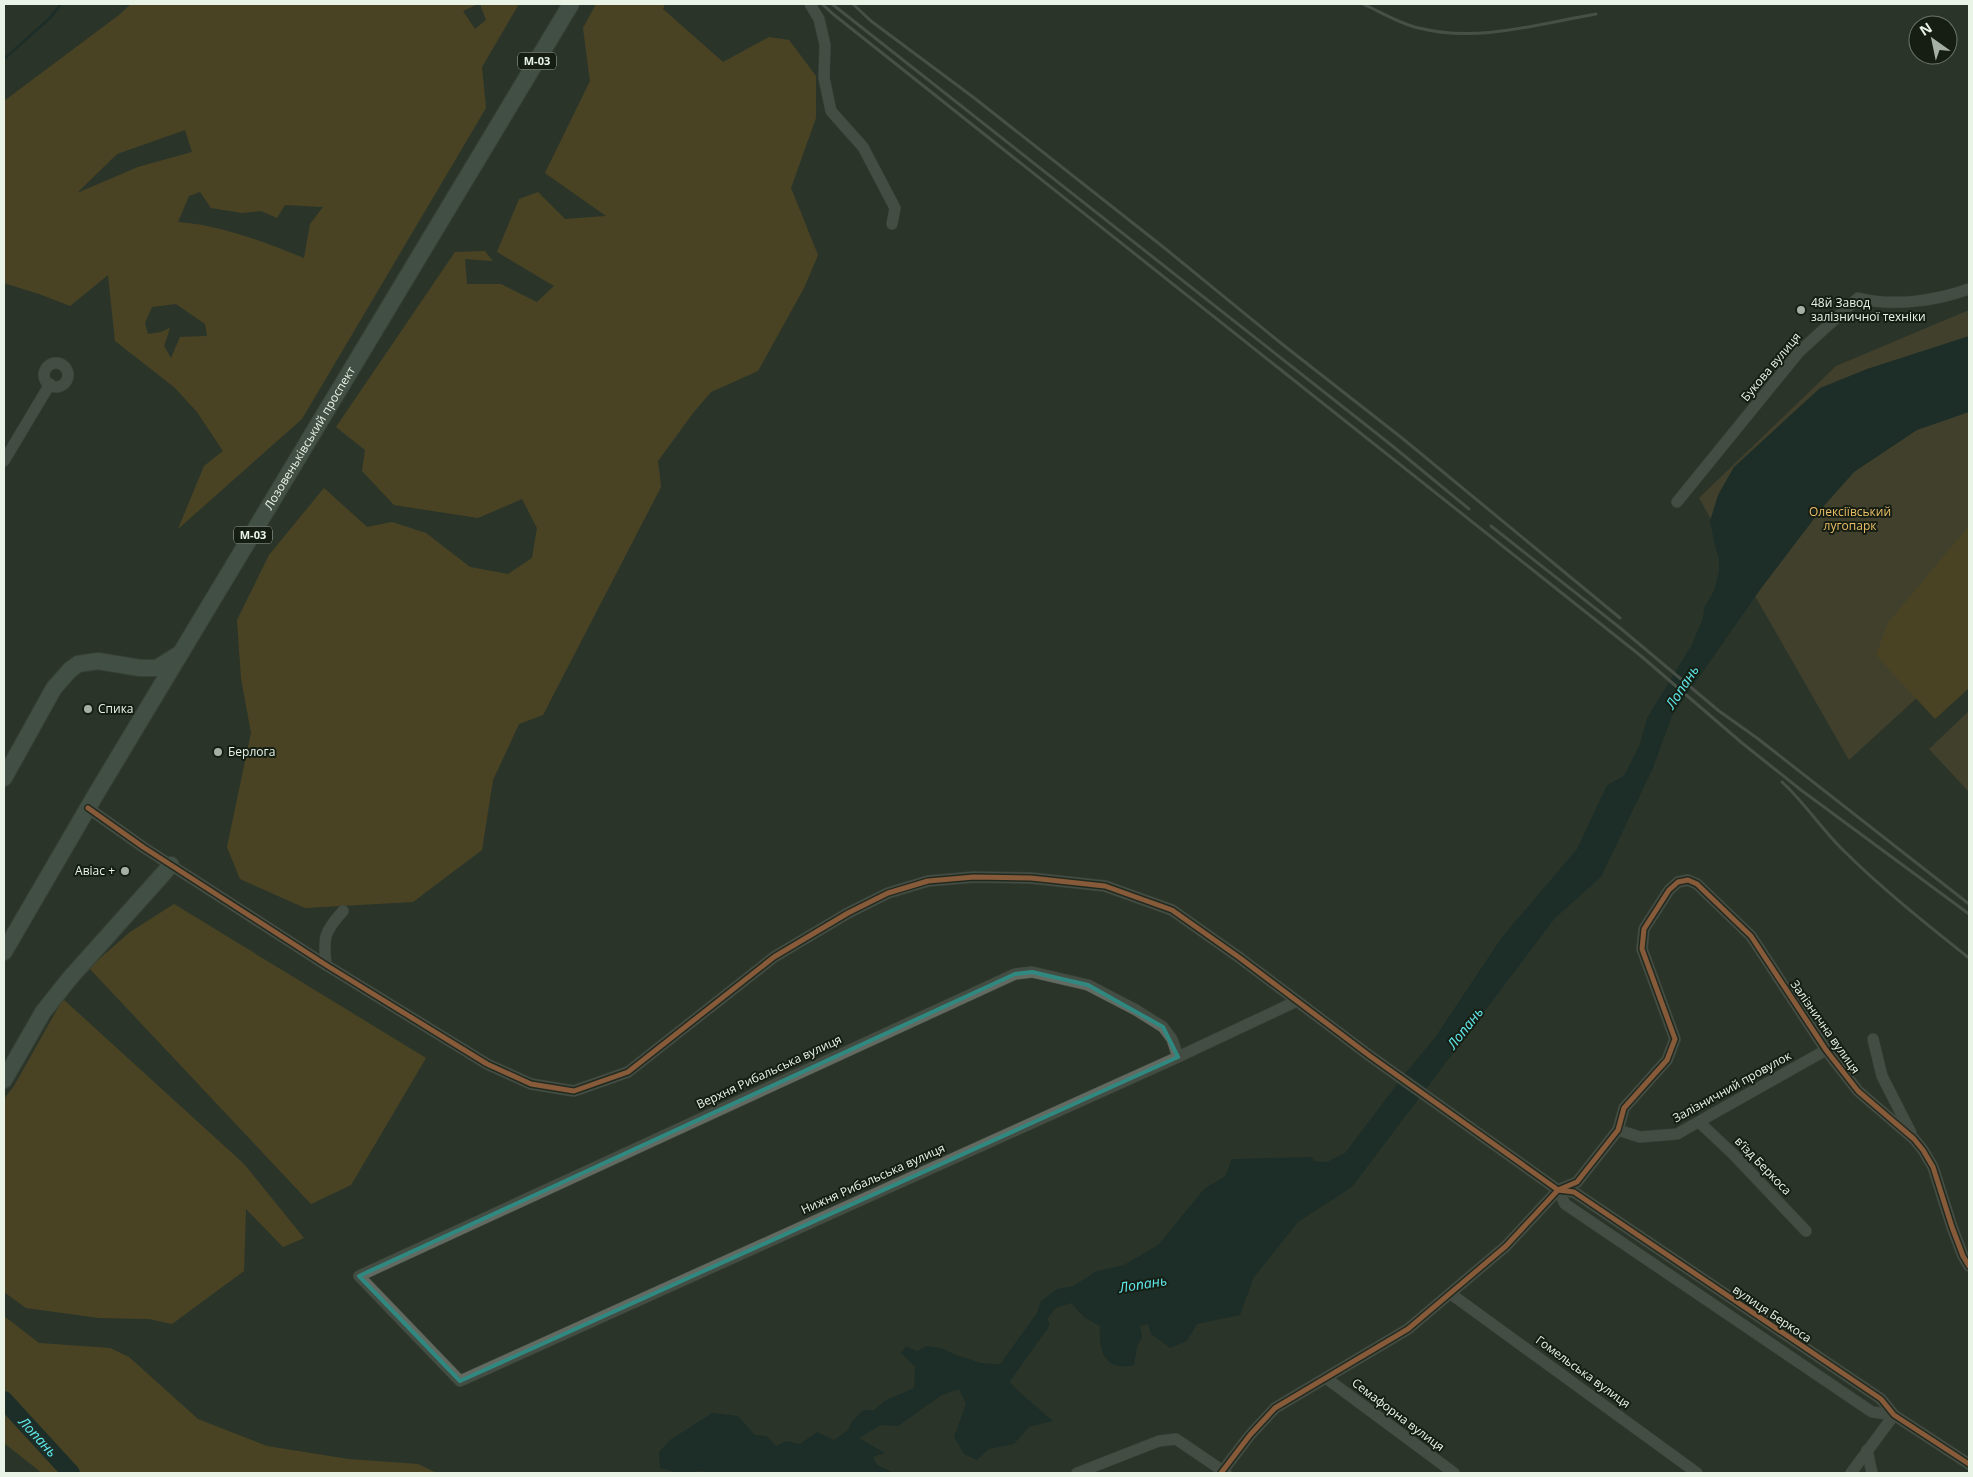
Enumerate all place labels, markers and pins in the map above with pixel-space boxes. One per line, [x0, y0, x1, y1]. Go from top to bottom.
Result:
place label: 48й Завод залізничної техніки [1811, 294, 1926, 325]
marker: 48й Завод залізничної техніки [1795, 304, 1807, 316]
place label: Спика [98, 700, 134, 717]
marker: Спика [82, 703, 94, 715]
place label: Берлога [228, 743, 275, 760]
marker: Берлога [212, 746, 224, 758]
place label: Авiас + [75, 862, 115, 879]
marker: Авiас + [119, 865, 131, 877]

